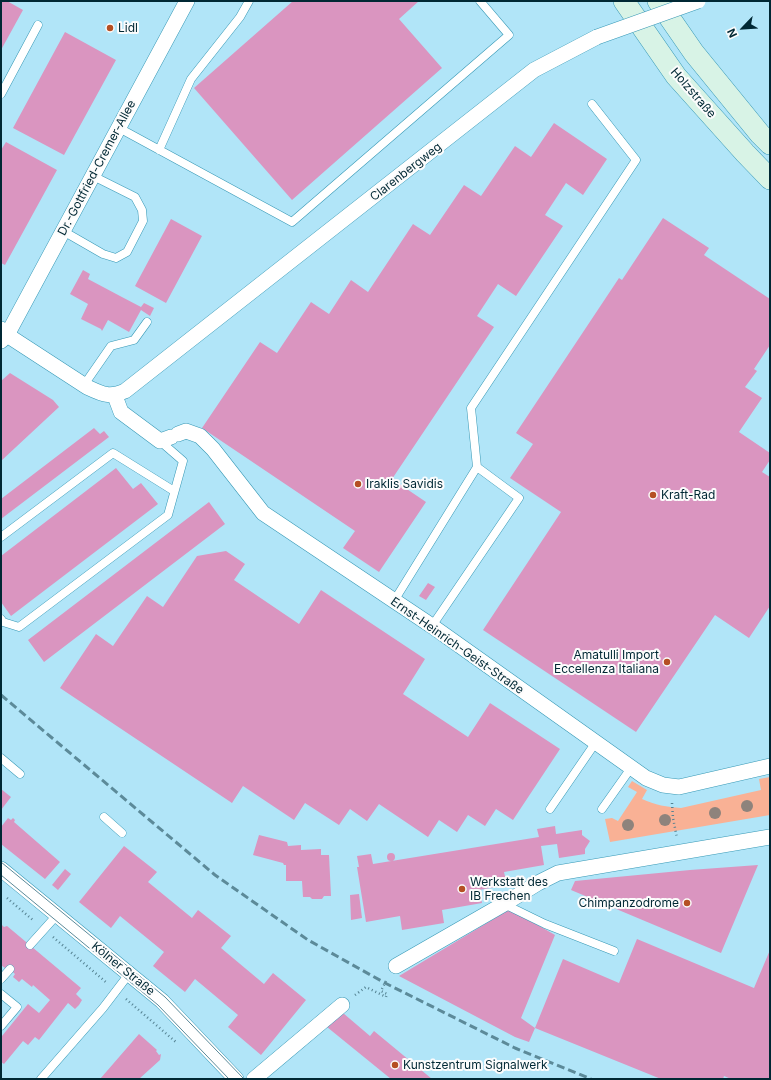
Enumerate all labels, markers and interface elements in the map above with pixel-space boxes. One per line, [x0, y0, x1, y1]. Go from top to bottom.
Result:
north arrow [723, 8, 763, 48]
place label: Lidl [118, 21, 138, 35]
marker: Lidl [105, 23, 115, 33]
text: N [724, 26, 740, 40]
street label: Holzstraße [667, 65, 719, 121]
street label: Dr.-Gottfried-Cremer-Allee [55, 98, 139, 238]
street label: Clarenbergweg [367, 140, 445, 204]
place label: Iraklis Savidis [366, 477, 443, 491]
marker: Iraklis Savidis [353, 479, 363, 489]
place label: Kraft-Rad [661, 488, 715, 502]
marker: Kraft-Rad [648, 490, 658, 500]
street label: Ernst-Heinrich-Geist-Straße [388, 594, 526, 698]
place label: Amatulli Import Eccellenza Italiana [554, 648, 659, 676]
marker: Amatulli Import Eccellenza Italiana [662, 657, 672, 667]
place label: Werkstatt des IB Frechen [470, 875, 548, 903]
marker: Werkstatt des IB Frechen [457, 884, 467, 894]
place label: Chimpanzodrome [578, 896, 679, 910]
marker: Chimpanzodrome [682, 898, 692, 908]
street label: Kölner Straße [89, 939, 157, 999]
place label: Kunstzentrum Signalwerk [403, 1058, 548, 1072]
marker: Kunstzentrum Signalwerk [390, 1060, 400, 1070]

